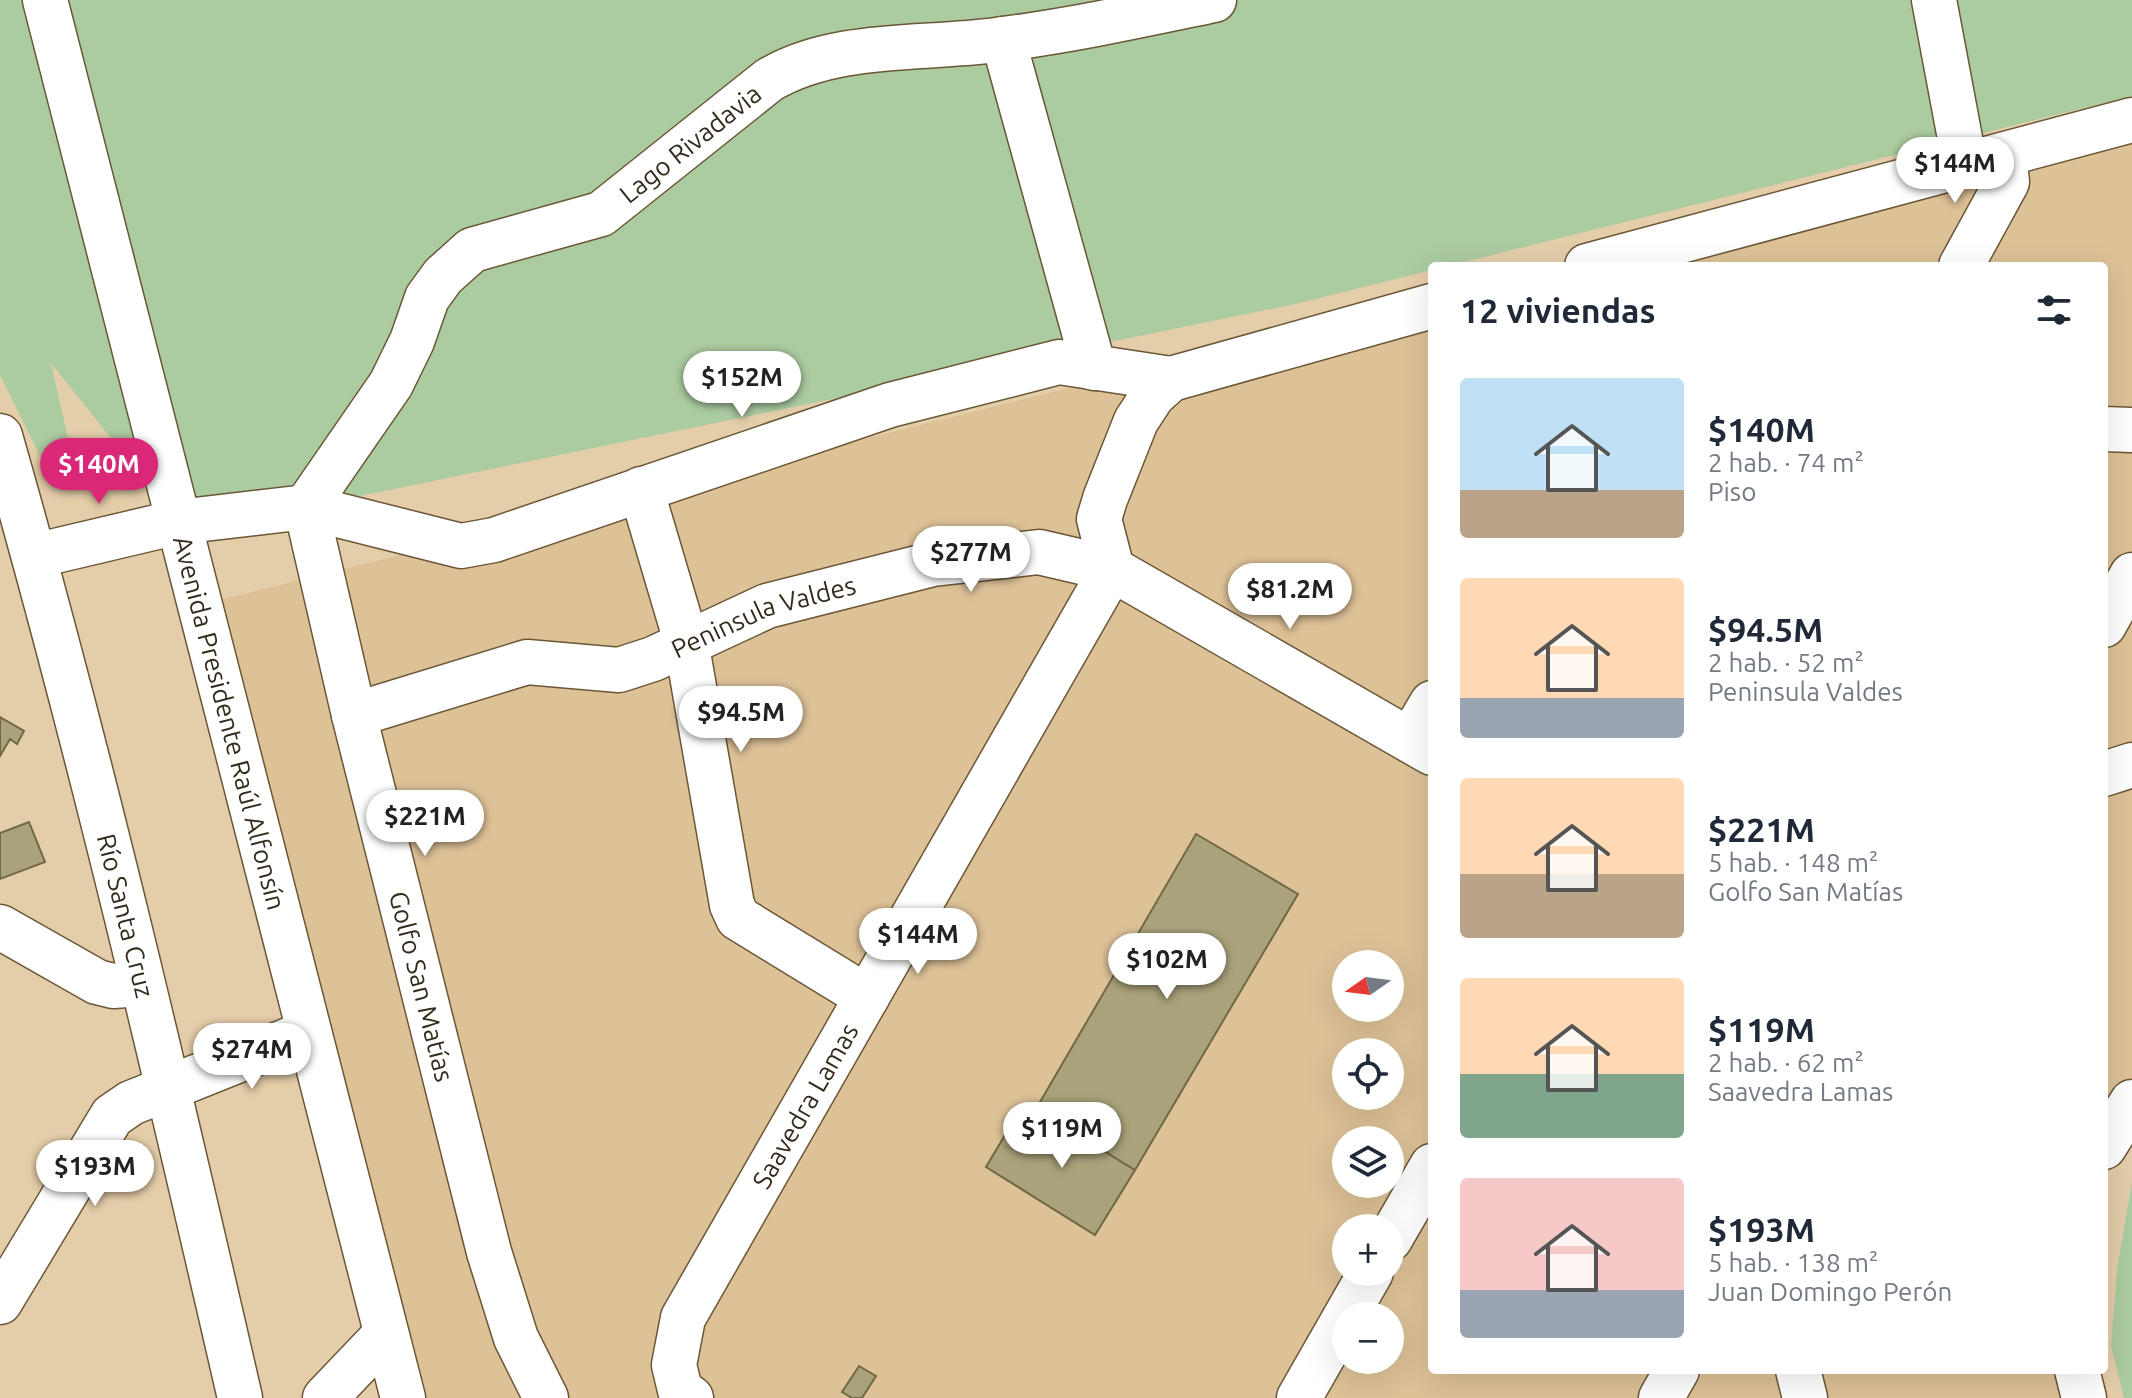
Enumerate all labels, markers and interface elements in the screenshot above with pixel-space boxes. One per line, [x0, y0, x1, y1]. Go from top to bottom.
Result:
street label: Lago Rivadavia [613, 78, 766, 208]
pin: $144M [1899, 137, 2011, 205]
text: $144M [1914, 148, 1996, 177]
icon: filters [2032, 288, 2076, 332]
text: 12 viviendas [1460, 291, 1656, 329]
pin: $152M [686, 351, 798, 419]
text: $152M [701, 362, 783, 391]
icon: home [1524, 410, 1620, 506]
text: $140M [1708, 410, 1815, 448]
pin: $140M [43, 438, 155, 506]
text: 2 hab. · 74 m² [1708, 448, 1864, 477]
text: $140M [58, 449, 140, 478]
text: Piso [1708, 477, 1756, 506]
pin: $277M [915, 526, 1027, 594]
street label: Avenida Presidente Raúl Alfonsín [168, 533, 292, 913]
text: $277M [930, 537, 1012, 566]
pin: $81.2M [1225, 563, 1355, 631]
street label: Peninsula Valdes [666, 570, 859, 663]
text: $81.2M [1246, 574, 1334, 603]
icon: home [1524, 610, 1620, 706]
text: $94.5M [1708, 610, 1823, 648]
text: 2 hab. · 52 m² [1708, 648, 1864, 677]
text: Peninsula Valdes [1708, 677, 1903, 706]
pin: $94.5M [676, 686, 806, 754]
text: $94.5M [697, 697, 785, 726]
pin: $221M [369, 790, 481, 858]
text: $221M [384, 801, 466, 830]
icon: home [1524, 810, 1620, 906]
text: $221M [1708, 810, 1815, 848]
street label: Río Santa Cruz [92, 831, 160, 1001]
text: 5 hab. · 148 m² [1708, 848, 1878, 877]
text: Golfo San Matías [1708, 877, 1903, 906]
street label: Golfo San Matías [384, 888, 460, 1085]
pin: $144M [862, 908, 974, 976]
text: $144M [877, 919, 959, 948]
pin: $102M [1111, 933, 1223, 1001]
text: $102M [1126, 944, 1208, 973]
north arrow [1332, 950, 1404, 1022]
map controls [1332, 950, 1404, 1374]
icon: home [1524, 1010, 1620, 1106]
text: $119M [1708, 1010, 1815, 1048]
street label: Saavedra Lamas [746, 1018, 863, 1193]
pin: $274M [196, 1023, 308, 1091]
text: $274M [211, 1034, 293, 1063]
button: locate [1332, 1038, 1404, 1110]
text: 2 hab. · 62 m² [1708, 1048, 1864, 1077]
text: Saavedra Lamas [1708, 1077, 1893, 1106]
pin: $119M [1006, 1102, 1118, 1170]
text: $119M [1021, 1113, 1103, 1142]
button: layers [1332, 1126, 1404, 1198]
pin: $193M [39, 1140, 151, 1208]
text: $193M [54, 1151, 136, 1180]
icon: home [1524, 1210, 1620, 1306]
text: $193M [1708, 1210, 1815, 1248]
button: + [1332, 1214, 1404, 1286]
text: 5 hab. · 138 m² [1708, 1248, 1878, 1277]
text: Juan Domingo Perón [1708, 1277, 1952, 1306]
button: − [1332, 1302, 1404, 1374]

